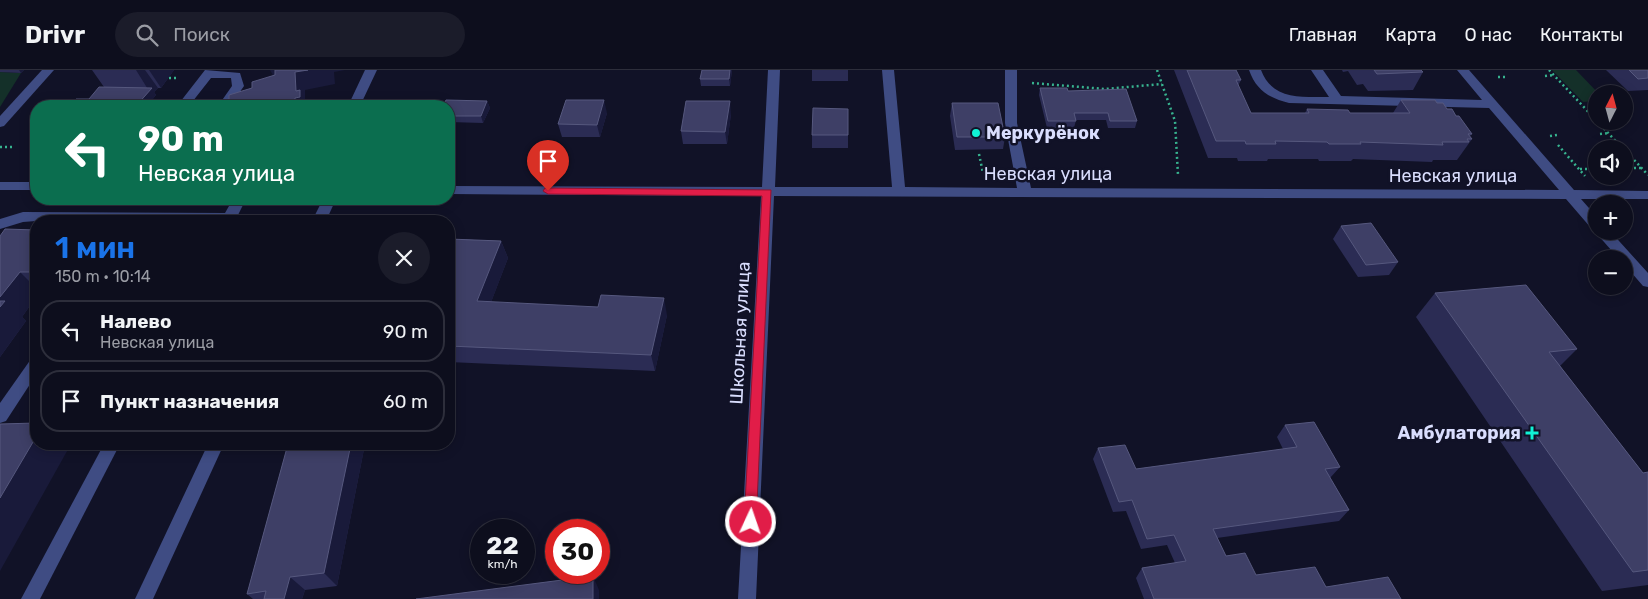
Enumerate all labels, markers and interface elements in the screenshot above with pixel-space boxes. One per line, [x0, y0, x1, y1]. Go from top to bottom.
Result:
search box [115, 12, 465, 57]
text: Drivr [25, 21, 85, 49]
icon: search [133, 21, 161, 49]
text: Поиск [173, 23, 230, 46]
text: Главная [1289, 24, 1357, 46]
text: Карта [1385, 24, 1437, 46]
text: О нас [1465, 24, 1512, 46]
text: Контакты [1540, 24, 1623, 46]
north arrow [1588, 85, 1632, 130]
map controls [1588, 85, 1633, 295]
text: 90 m [138, 118, 224, 160]
icon: left [55, 120, 120, 185]
place label: Меркурёнок [986, 122, 1100, 144]
marker: Меркурёнок [970, 127, 982, 139]
pin [527, 140, 569, 191]
button: sound [1588, 140, 1633, 185]
icon: arrive [534, 147, 562, 175]
text: Невская улица [138, 160, 295, 187]
street label: Невская улица [984, 163, 1112, 185]
street label: Невская улица [1389, 165, 1517, 187]
button: + [1588, 195, 1633, 240]
text: 1 мин [55, 230, 135, 266]
button: close [378, 232, 430, 284]
button: − [1588, 250, 1633, 295]
street label: Школьная улица [725, 261, 755, 405]
text: 150 m · 10:14 [55, 267, 151, 286]
text: Налево [100, 310, 172, 333]
icon: left [57, 317, 85, 345]
text: 90 m [383, 320, 428, 343]
text: Невская улица [100, 333, 214, 352]
icon: arrive [57, 387, 85, 415]
text: Пункт назначения [100, 390, 279, 413]
text: 60 m [383, 390, 428, 413]
place label: Амбулатория [1398, 422, 1521, 444]
marker: Амбулатория [1525, 426, 1539, 440]
position arrow [724, 495, 776, 547]
speed limit sign: 30 [545, 519, 610, 584]
text: 22 [486, 531, 519, 560]
text: km/h [488, 557, 517, 571]

